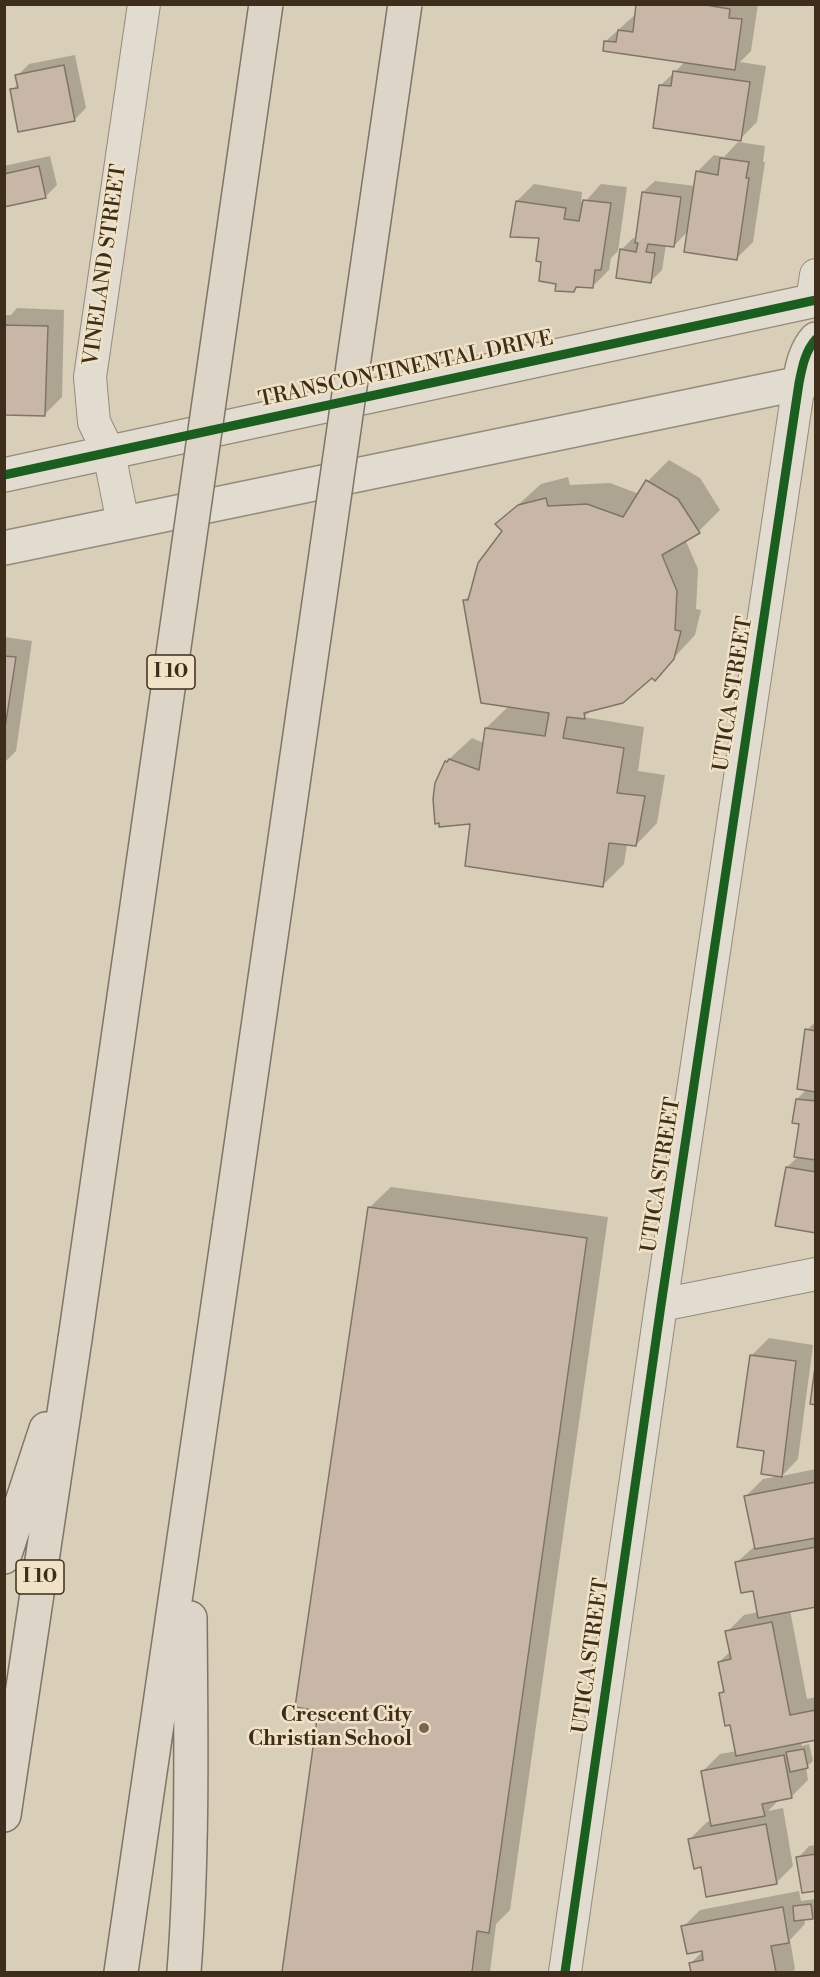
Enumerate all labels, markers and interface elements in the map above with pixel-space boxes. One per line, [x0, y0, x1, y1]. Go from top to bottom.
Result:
street label: VINELAND STREET [79, 163, 133, 367]
street label: TRANSCONTINENTAL DRIVE [256, 326, 556, 414]
street label: UTICA STREET [709, 615, 759, 773]
road number: I 10 [147, 655, 195, 689]
street label: UTICA STREET [637, 1096, 687, 1254]
road number: I 10 [16, 1560, 64, 1594]
street label: UTICA STREET [569, 1577, 615, 1735]
place label: Crescent City Christian School [248, 1703, 412, 1753]
marker: Crescent City Christian School [417, 1721, 431, 1735]

